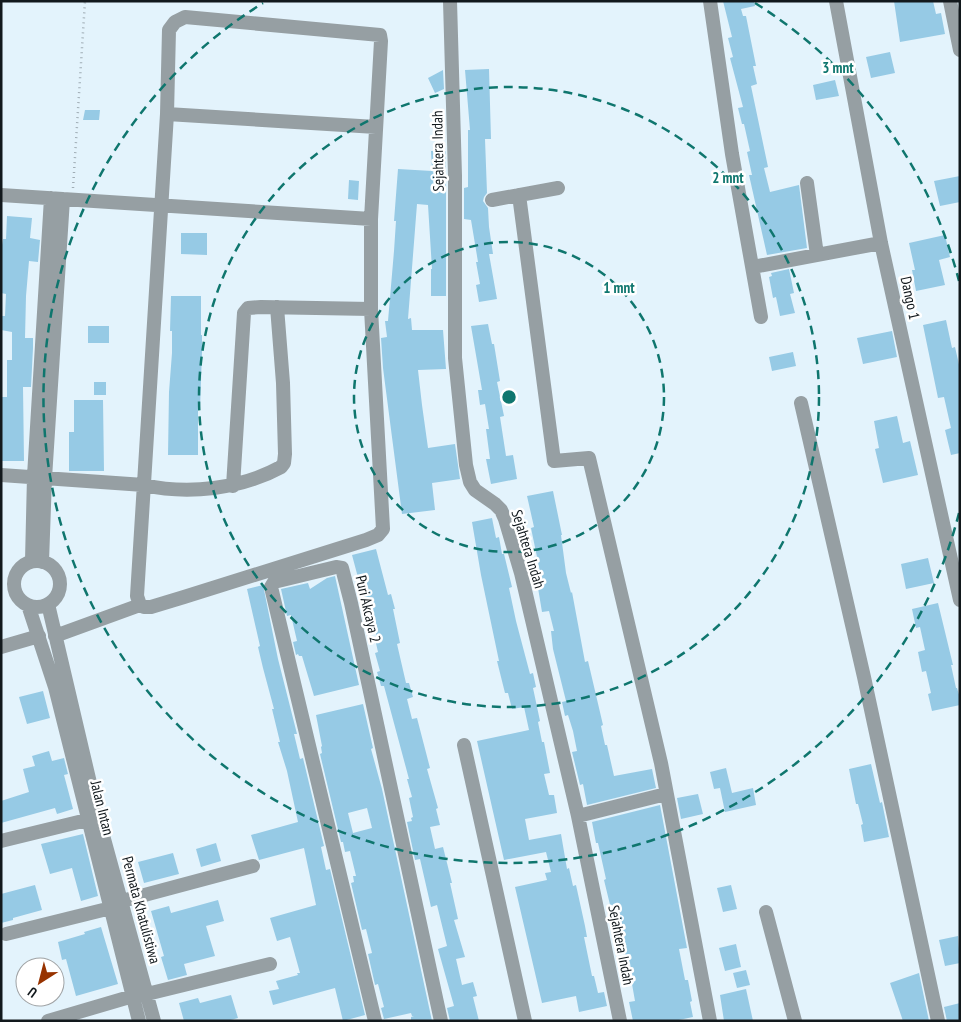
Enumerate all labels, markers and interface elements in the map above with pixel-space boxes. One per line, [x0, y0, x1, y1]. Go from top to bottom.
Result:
text: 3 mnt [822, 58, 854, 77]
street label: Sejahtera Indah [427, 110, 448, 192]
text: 2 mnt [712, 168, 744, 187]
street label: Dango 1 [897, 275, 924, 321]
text: 1 mnt [603, 278, 635, 297]
centre of rings [500, 388, 518, 406]
street label: Sejahtera Indah [508, 507, 549, 590]
street label: Puri Akcaya 2 [352, 573, 385, 644]
street label: Jalan Intan [86, 778, 118, 837]
street label: Permata Khatulistiwa [118, 854, 165, 966]
street label: Sejahtera Indah [604, 903, 639, 987]
north arrow [15, 957, 65, 1007]
text: U [24, 983, 41, 1002]

